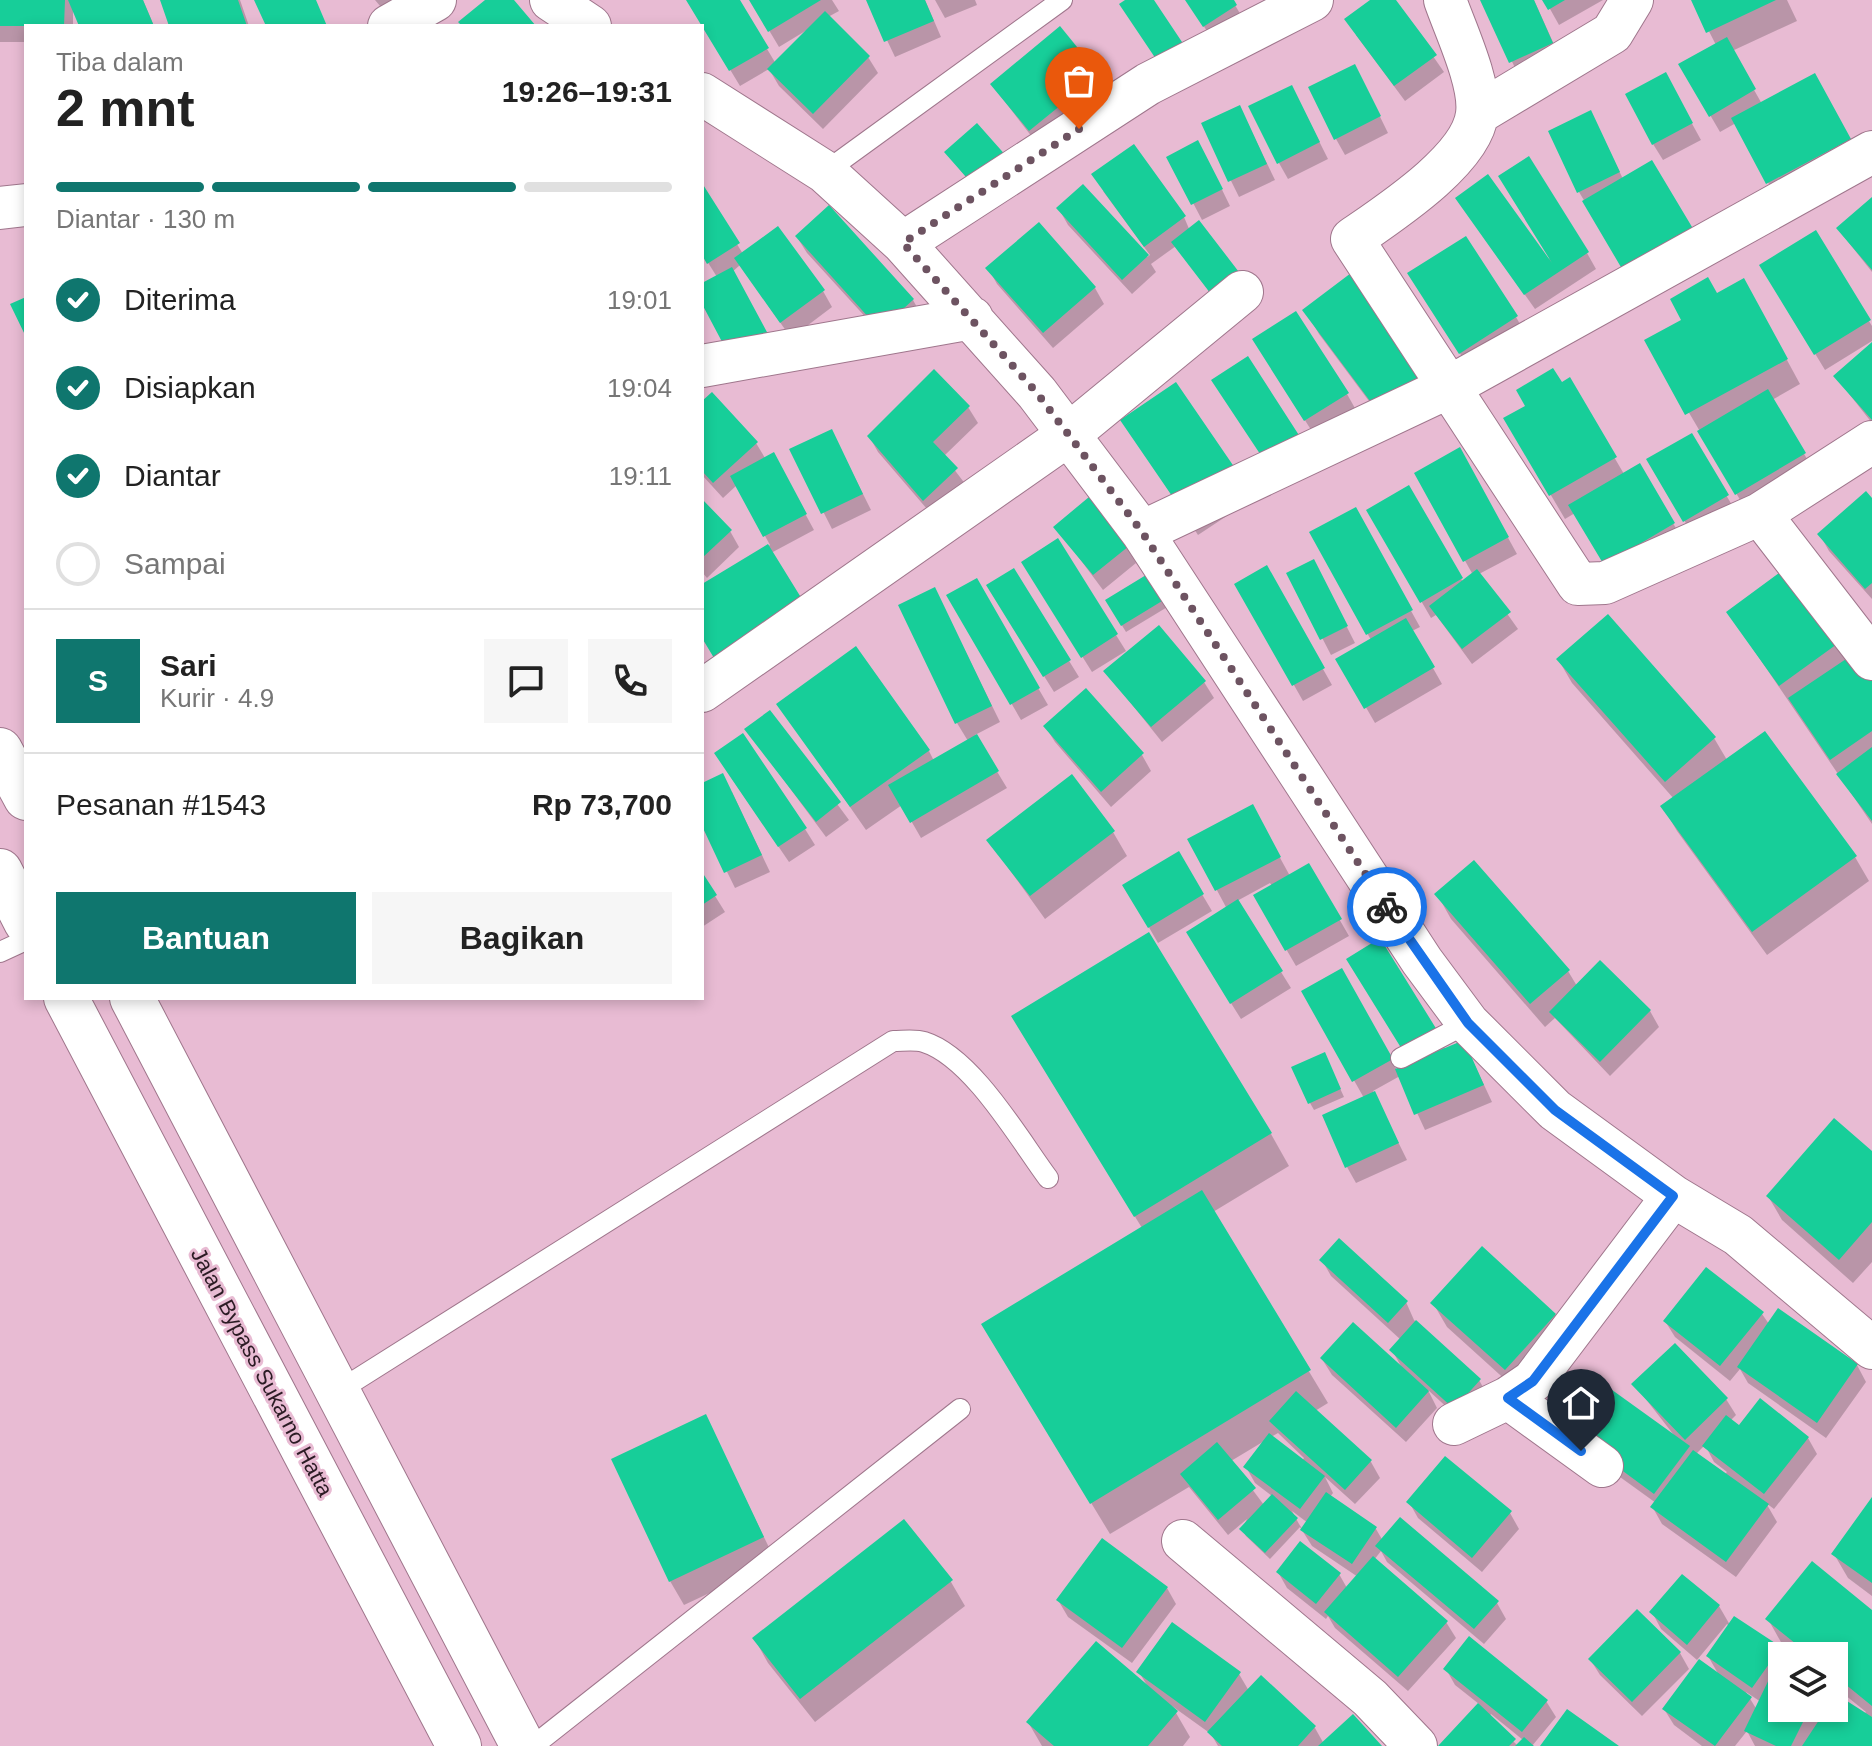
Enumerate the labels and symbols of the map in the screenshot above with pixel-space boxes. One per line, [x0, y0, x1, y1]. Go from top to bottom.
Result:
pin [1045, 47, 1113, 129]
courier [1347, 867, 1427, 947]
street label: Jalan Bypass Sukarno Hatta [186, 1244, 339, 1501]
pin [1547, 1369, 1615, 1451]

